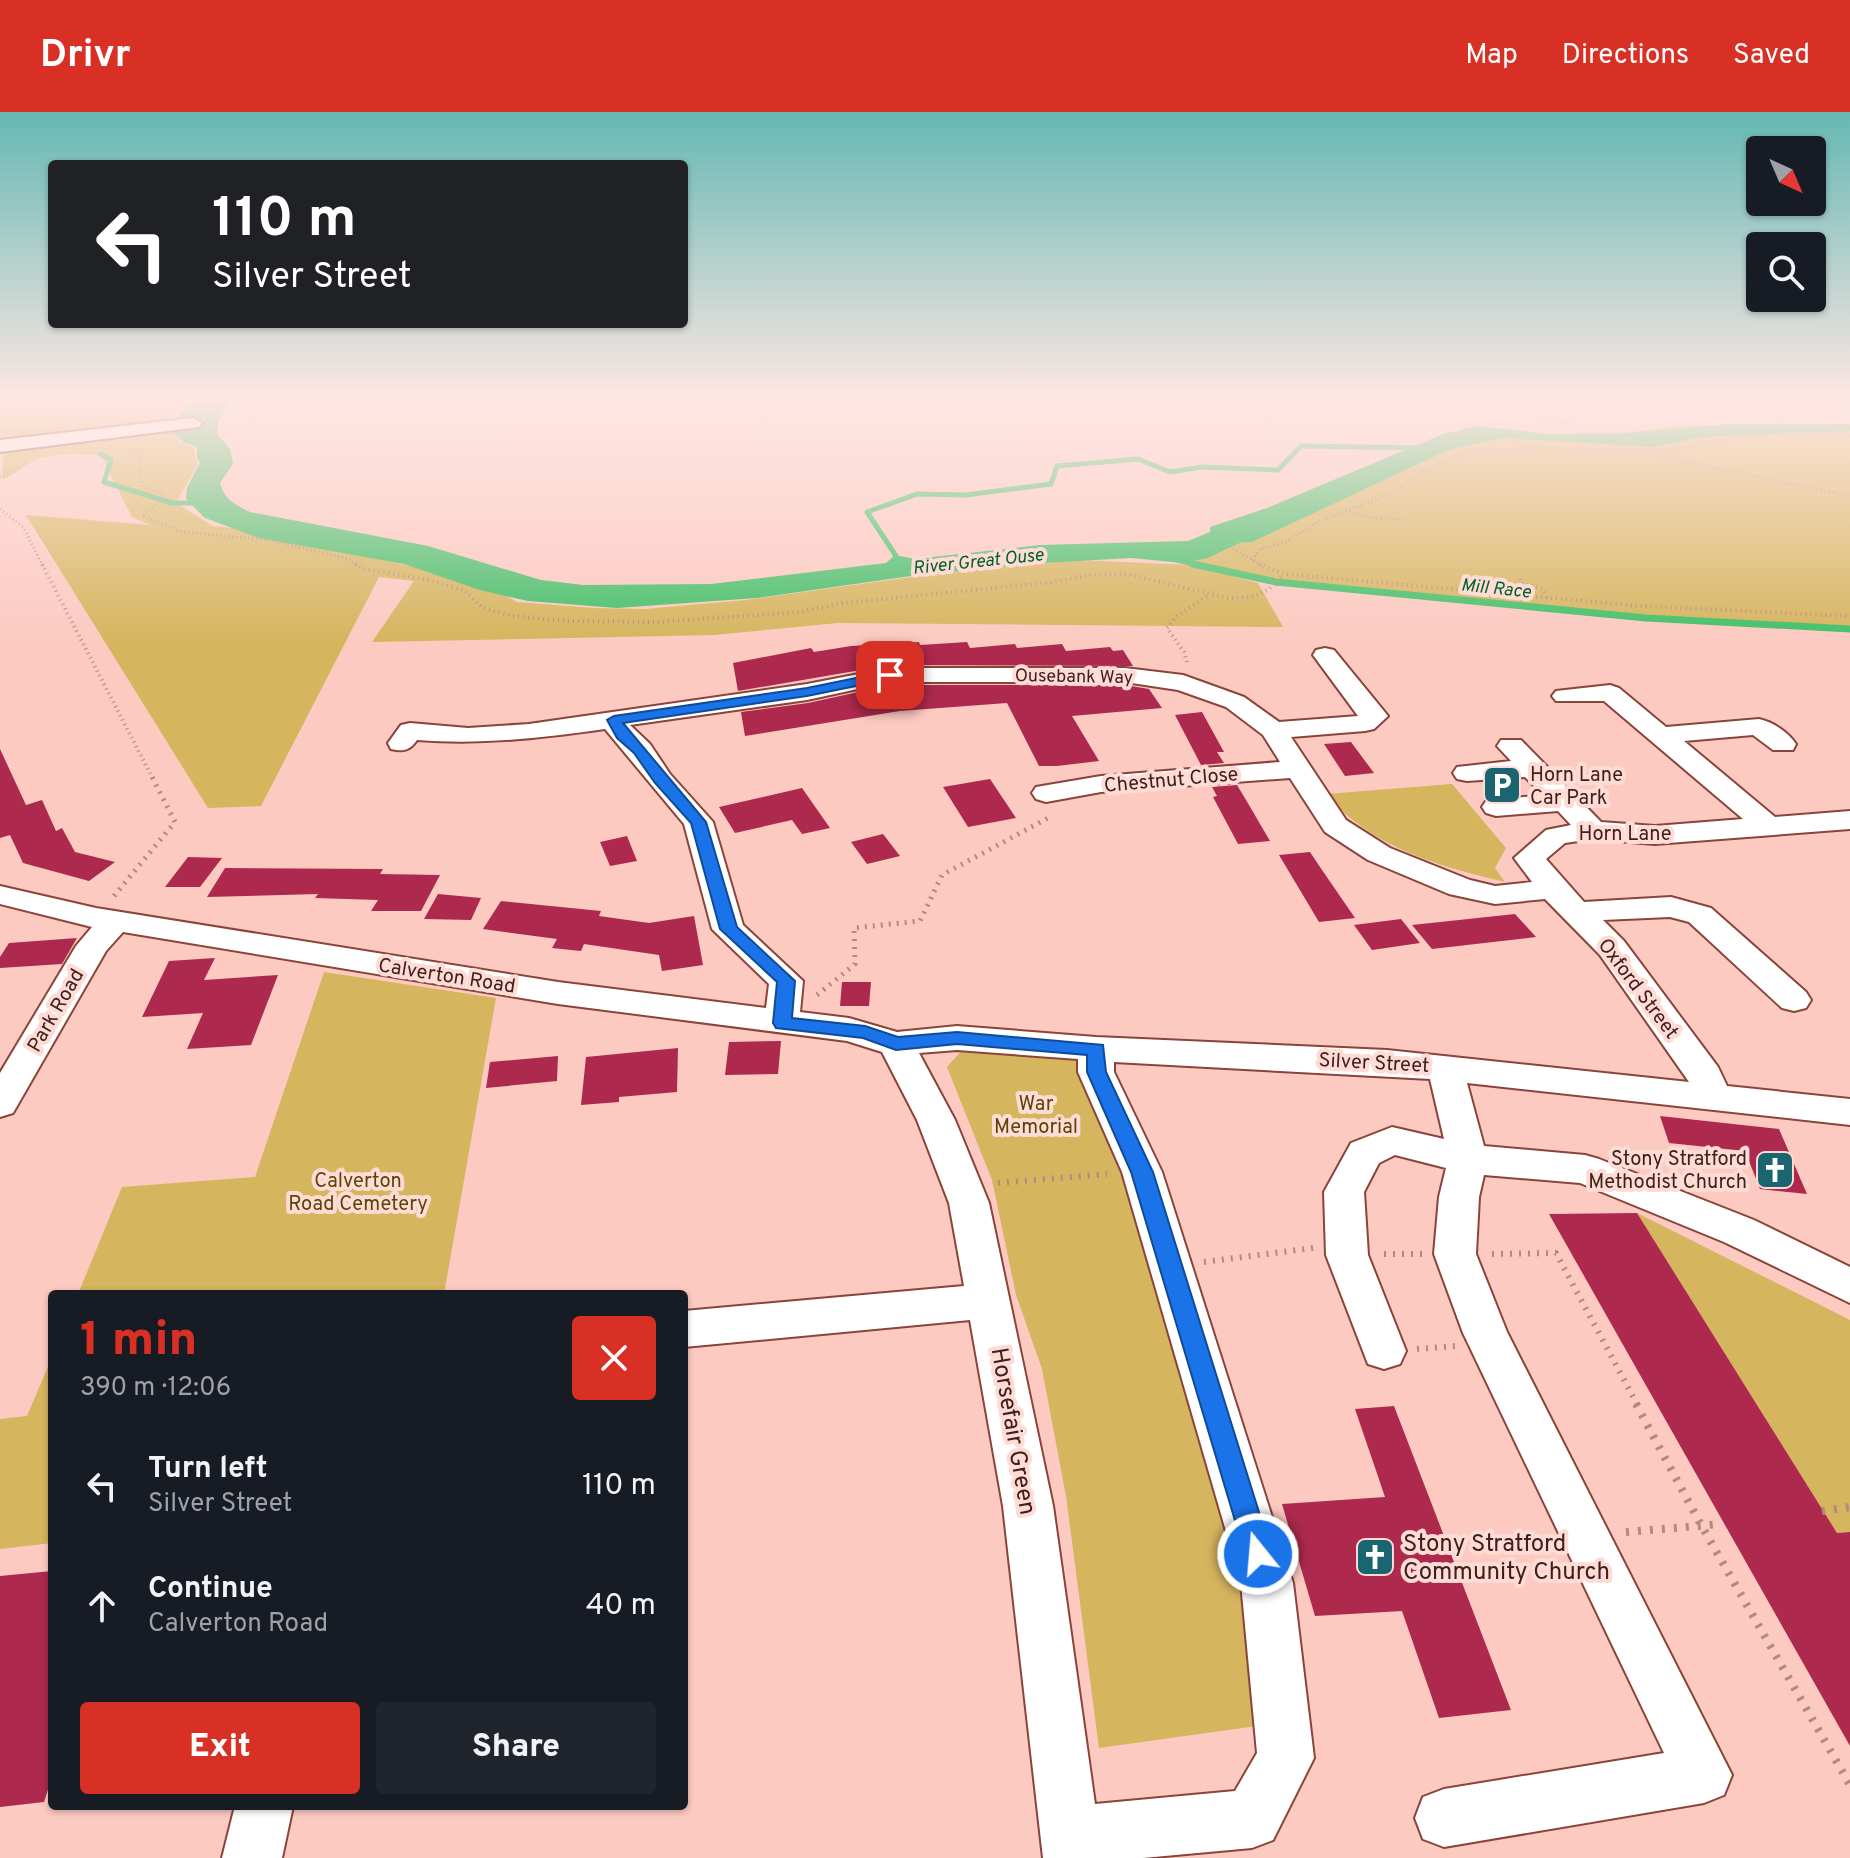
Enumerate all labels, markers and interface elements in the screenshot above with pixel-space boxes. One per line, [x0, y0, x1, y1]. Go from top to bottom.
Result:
text: Drivr [40, 32, 131, 81]
text: Map [1465, 38, 1518, 74]
text: Directions [1562, 38, 1689, 74]
text: Saved [1733, 38, 1810, 74]
north arrow [1746, 136, 1826, 216]
map controls [1746, 136, 1826, 312]
text: 110 m [212, 186, 357, 256]
icon: left [80, 192, 184, 296]
button: search [1746, 232, 1826, 312]
text: Silver Street [212, 255, 412, 301]
water label: River Great Ouse [912, 544, 1045, 581]
water label: Mill Race [1460, 574, 1533, 605]
pin [856, 641, 924, 709]
icon: arrive [868, 653, 912, 697]
street label: Ousebank Way [1015, 665, 1133, 690]
street label: Chestnut Close [1103, 762, 1239, 800]
place label: Horn Lane Car Park [1530, 763, 1623, 812]
parking icon: Horn Lane Car Park [1481, 764, 1523, 806]
street label: Horn Lane [1578, 822, 1672, 848]
street label: Oxford Street [1591, 934, 1684, 1045]
street label: Calverton Road [376, 953, 517, 1001]
street label: Park Road [22, 965, 91, 1057]
street label: Silver Street [1318, 1048, 1430, 1080]
park label: War Memorial [994, 1092, 1078, 1141]
place label: Stony Stratford Methodist Church [1588, 1147, 1747, 1196]
church icon: Stony Stratford Methodist Church [1754, 1149, 1796, 1191]
park label: Calverton Road Cemetery [288, 1169, 428, 1218]
text: 1 min [80, 1312, 197, 1372]
button: close [572, 1316, 656, 1400]
street label: Horsefair Green [983, 1345, 1042, 1517]
text: 390 m · 12:06 [80, 1372, 231, 1405]
text: Turn left [148, 1451, 268, 1488]
icon: left [80, 1464, 124, 1508]
text: 110 m [582, 1468, 656, 1505]
text: Silver Street [148, 1488, 292, 1521]
position arrow [1216, 1512, 1300, 1596]
place label: Stony Stratford Community Church [1403, 1530, 1610, 1588]
church icon: Stony Stratford Community Church [1354, 1536, 1396, 1578]
text: Continue [148, 1571, 273, 1608]
icon: ahead [80, 1584, 124, 1628]
text: 40 m [586, 1588, 656, 1625]
text: Calverton Road [148, 1608, 328, 1641]
button: Exit [80, 1702, 360, 1794]
button: Share [376, 1702, 656, 1794]

